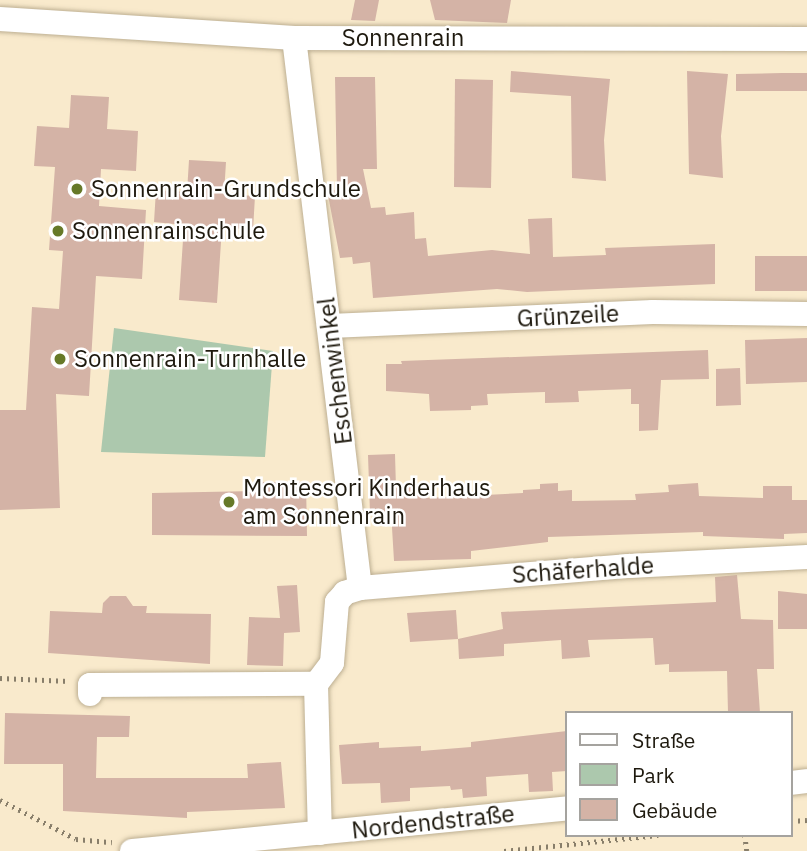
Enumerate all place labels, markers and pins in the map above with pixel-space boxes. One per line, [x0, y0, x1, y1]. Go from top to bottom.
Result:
place label: Sonnenrain-Grundschule [91, 175, 361, 203]
marker: Sonnenrain-Grundschule [69, 181, 85, 197]
place label: Sonnenrainschule [72, 217, 265, 245]
marker: Sonnenrainschule [50, 223, 66, 239]
place label: Sonnenrain-Turnhalle [74, 345, 306, 373]
marker: Sonnenrain-Turnhalle [52, 351, 68, 367]
place label: Montessori Kinderhaus am Sonnenrain [243, 474, 491, 530]
marker: Montessori Kinderhaus am Sonnenrain [221, 494, 237, 510]

